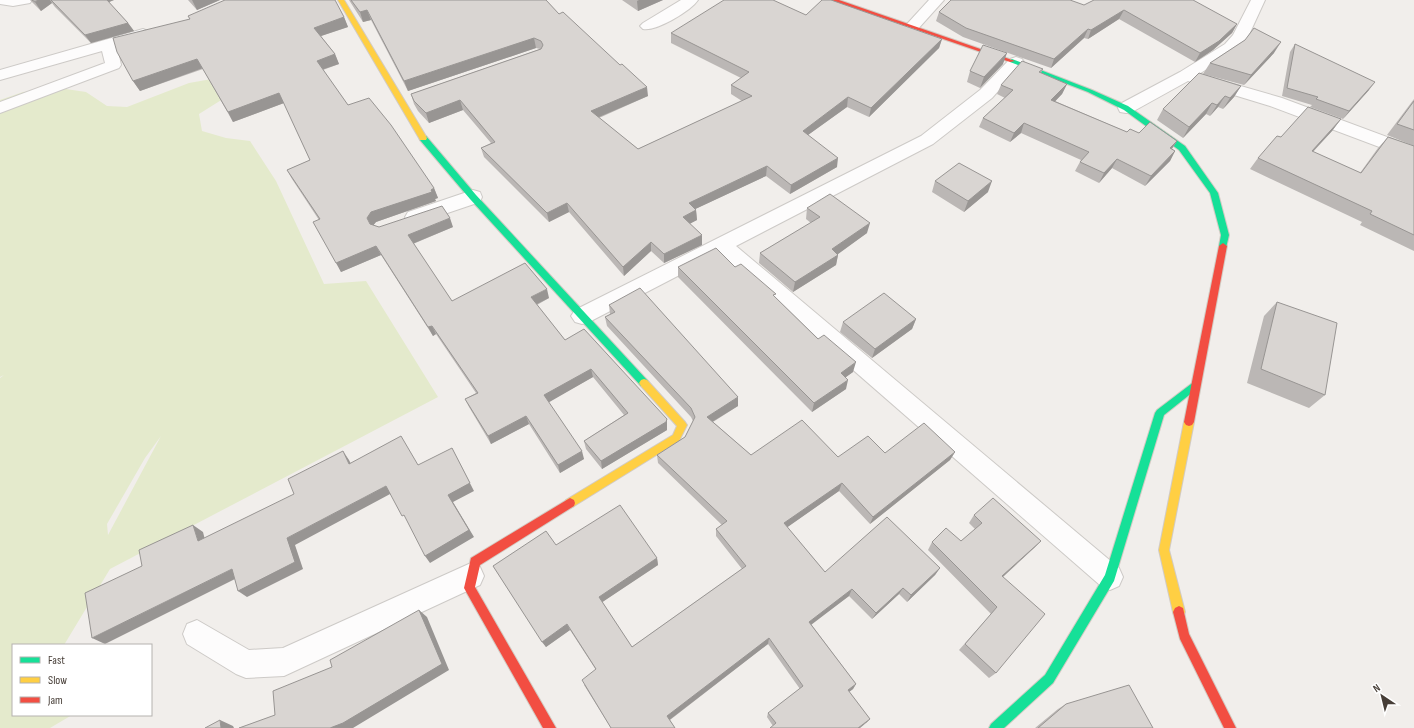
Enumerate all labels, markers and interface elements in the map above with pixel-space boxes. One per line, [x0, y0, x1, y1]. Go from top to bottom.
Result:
legend [12, 644, 152, 716]
text: Fast [48, 653, 65, 668]
text: Slow [48, 673, 67, 688]
north arrow [1362, 676, 1402, 716]
text: N [1370, 681, 1383, 695]
text: Jam [47, 693, 63, 708]

